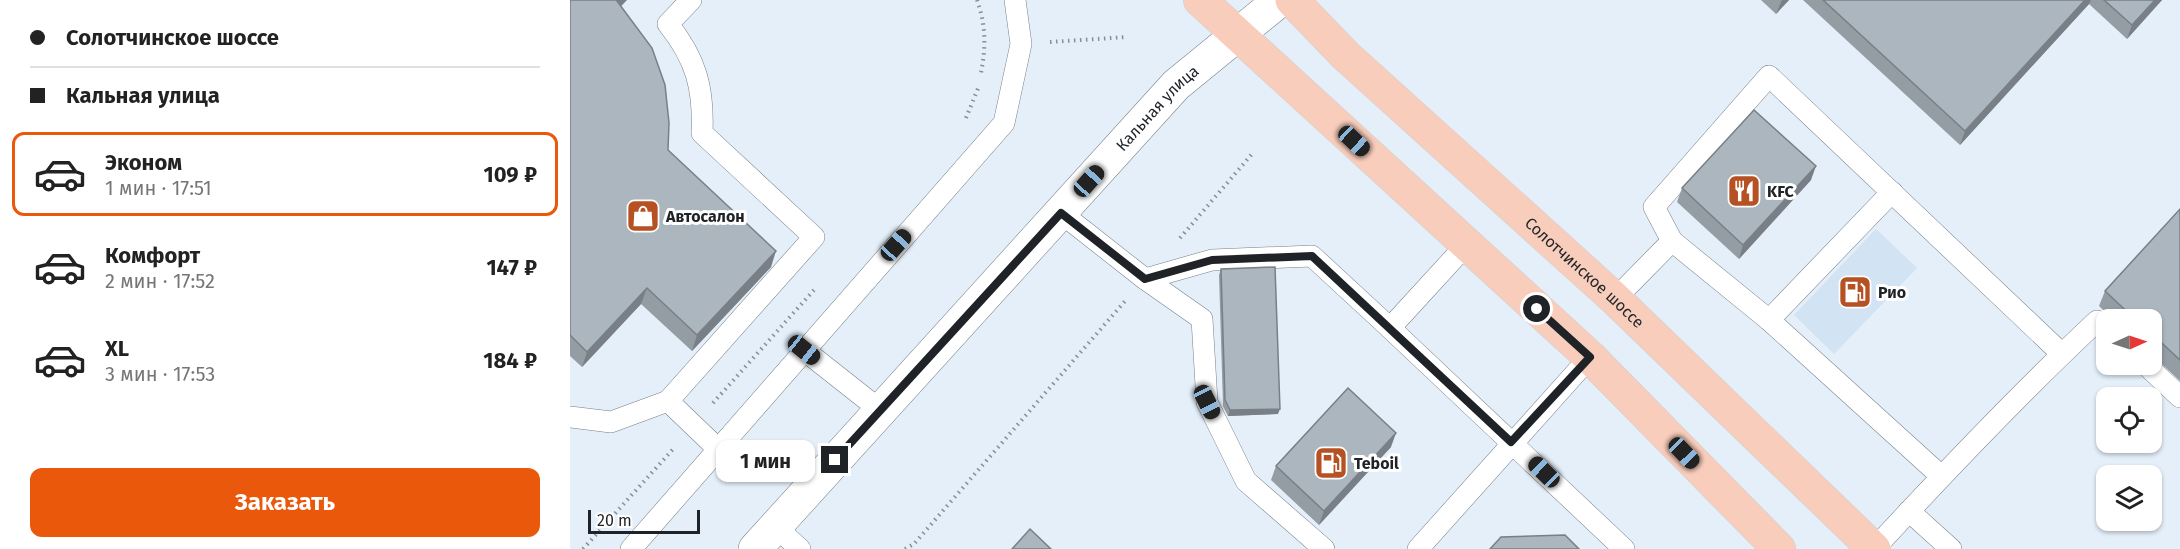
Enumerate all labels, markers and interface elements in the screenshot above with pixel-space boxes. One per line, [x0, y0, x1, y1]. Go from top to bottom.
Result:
text: Солотчинское шоссе [66, 24, 279, 51]
street label: Кальная улица [1112, 61, 1202, 155]
text: Кальная улица [66, 82, 220, 109]
car [1335, 122, 1373, 160]
icon: car [33, 147, 87, 201]
text: Эконом [105, 149, 182, 176]
text: 109 ₽ [484, 161, 537, 188]
car [1070, 162, 1108, 200]
restaurant icon: KFC [1726, 173, 1762, 209]
text: 1 мин · 17:51 [105, 176, 212, 200]
place label: KFC [1767, 182, 1795, 201]
shop icon: Автосалон [625, 198, 661, 234]
place label: Автосалон [665, 207, 745, 226]
street label: Солотчинское шоссе [1521, 213, 1648, 332]
car [877, 226, 915, 264]
icon: car [33, 240, 87, 294]
text: Комфорт [105, 242, 200, 269]
text: 147 ₽ [486, 254, 537, 281]
text: 2 мин · 17:52 [105, 269, 215, 293]
fuel station icon: Рио [1837, 274, 1873, 310]
place label: Рио [1878, 283, 1906, 302]
route start [1523, 295, 1550, 322]
north arrow [2096, 309, 2162, 375]
map controls [2096, 309, 2162, 531]
car [784, 332, 824, 368]
icon: car [33, 333, 87, 387]
text: XL [105, 335, 129, 362]
text: 184 ₽ [483, 347, 537, 374]
text: 3 мин · 17:53 [105, 362, 215, 386]
car [1191, 382, 1223, 422]
button: locate [2096, 387, 2162, 453]
car [1665, 434, 1703, 472]
callout: 1 мин [715, 439, 814, 481]
fuel station icon: Teboil [1313, 445, 1349, 481]
route end [821, 446, 848, 473]
text: 1 мин [740, 449, 791, 473]
car [1525, 453, 1563, 491]
place label: Teboil [1354, 454, 1399, 473]
button: layers [2096, 465, 2162, 531]
button: Заказать [30, 468, 540, 537]
scale bar [588, 507, 700, 534]
text: 20 m [597, 511, 632, 530]

